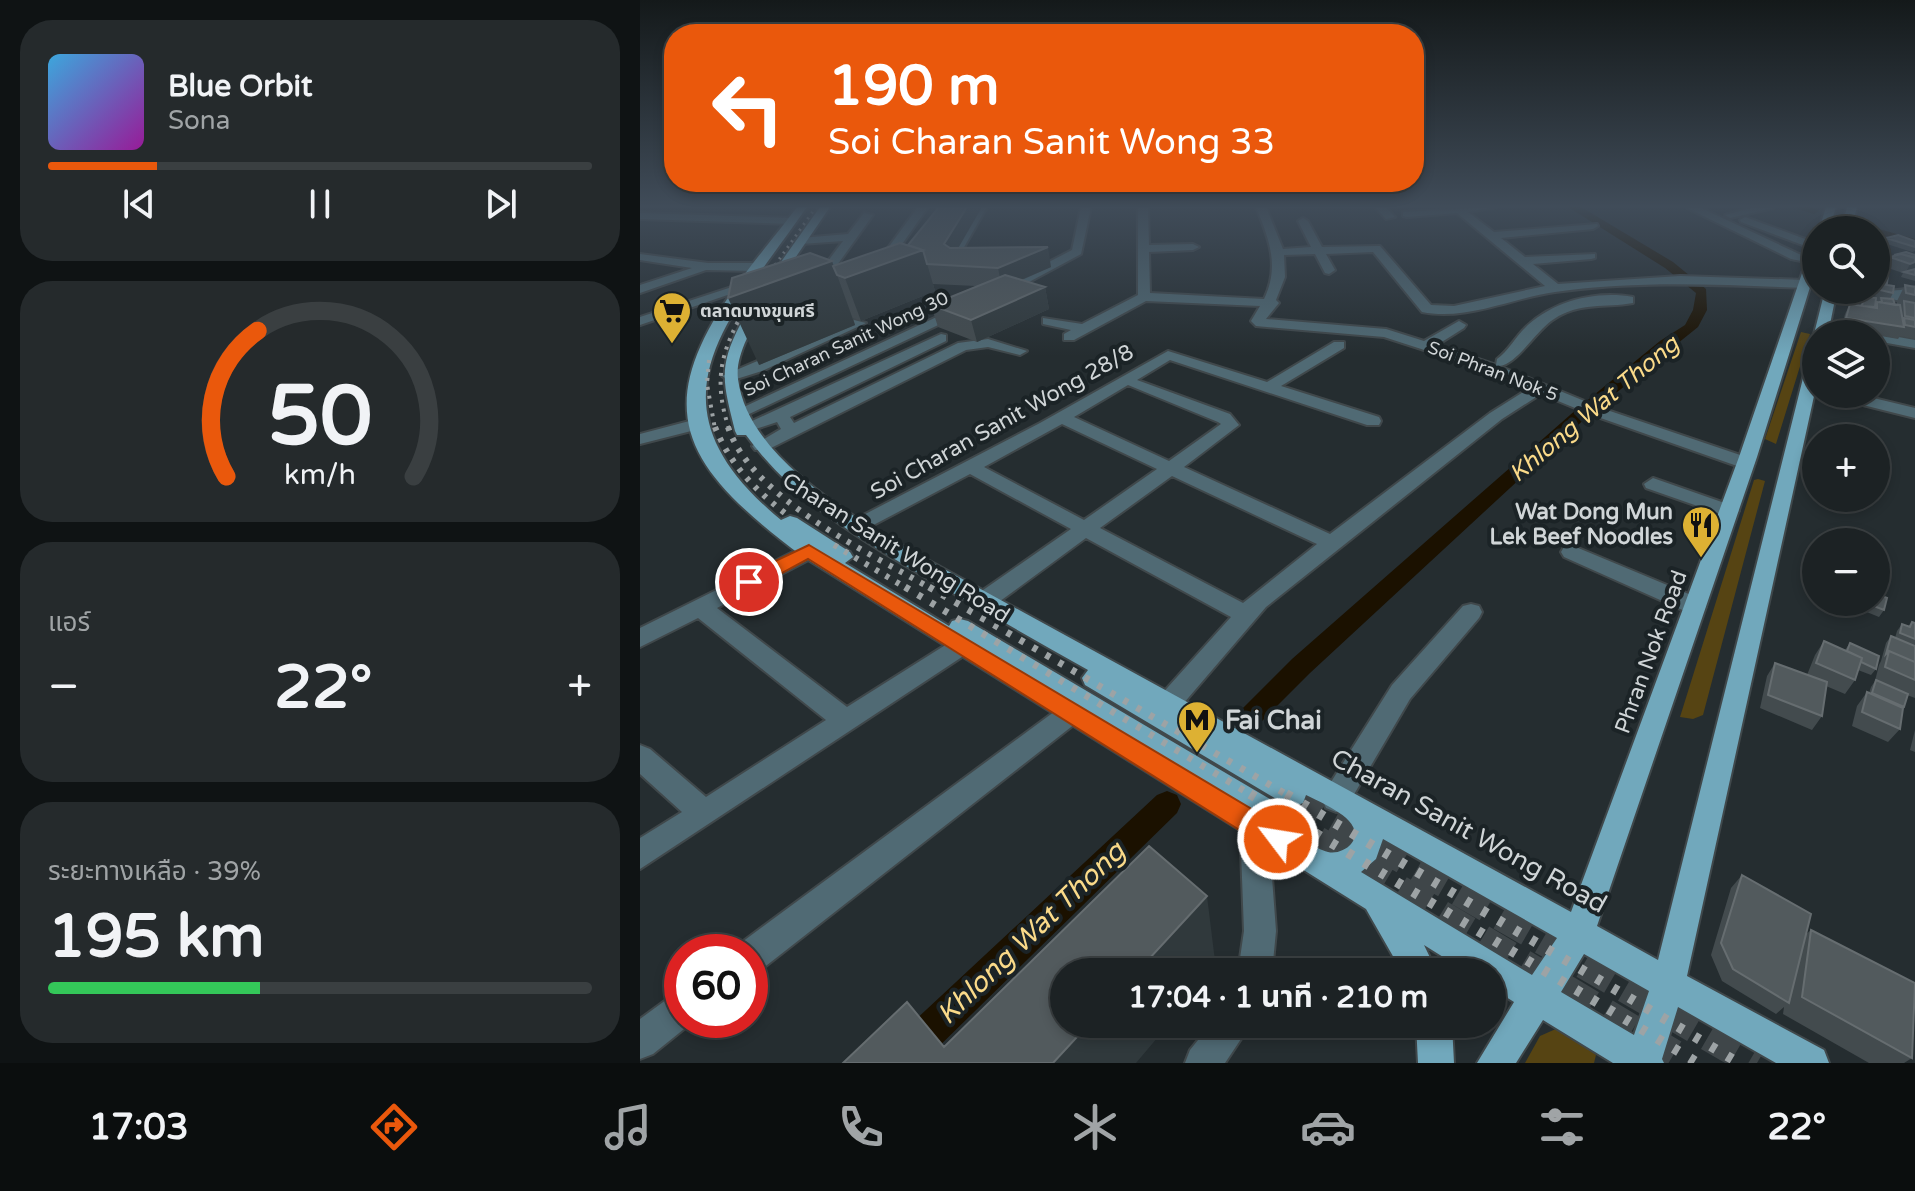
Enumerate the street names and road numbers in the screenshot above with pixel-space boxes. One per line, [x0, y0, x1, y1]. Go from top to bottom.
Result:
street label: Soi Charan Sanit Wong 30 [740, 287, 952, 401]
street label: Soi Phran Nok 5 [1425, 336, 1561, 406]
street label: Soi Charan Sanit Wong 28/8 [866, 339, 1138, 505]
street label: Charan Sanit Wong Road [778, 467, 1014, 629]
street label: Phran Nok Road [1609, 567, 1693, 737]
street label: Charan Sanit Wong Road [1326, 742, 1612, 920]

